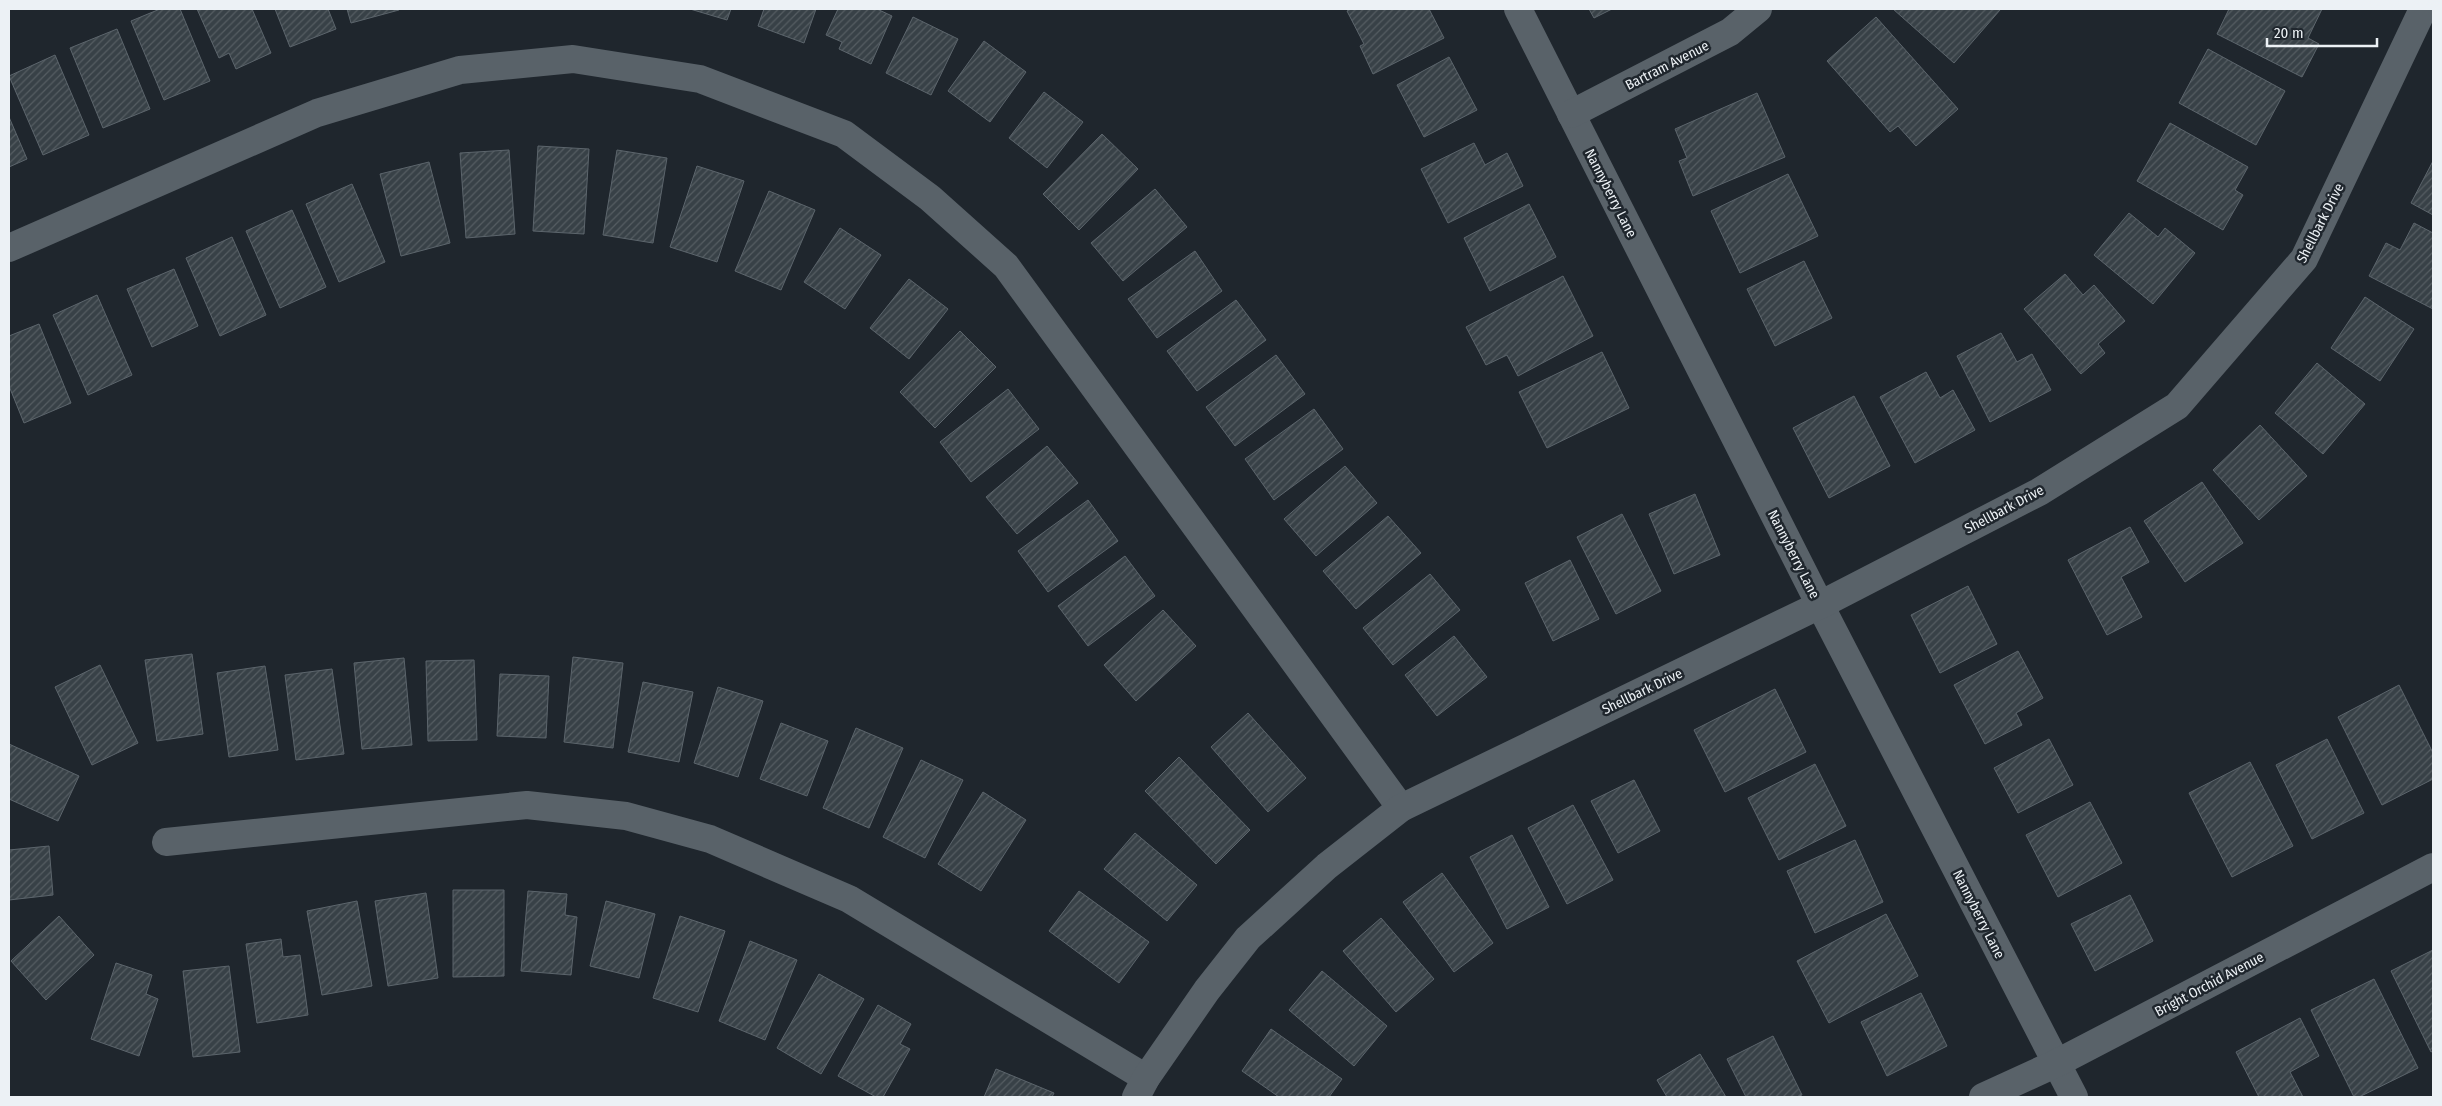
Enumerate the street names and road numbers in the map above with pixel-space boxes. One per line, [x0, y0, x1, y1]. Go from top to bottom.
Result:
street label: Bartram Avenue [1623, 37, 1712, 94]
street label: Nannyberry Lane [1581, 146, 1640, 240]
street label: Shellbark Drive [2293, 180, 2348, 266]
street label: Shellbark Drive [1962, 481, 2047, 537]
street label: Nannyberry Lane [1764, 507, 1823, 601]
street label: Shellbark Drive [1599, 665, 1685, 718]
street label: Nannyberry Lane [1949, 867, 2008, 961]
street label: Bright Orchid Avenue [2152, 949, 2267, 1020]

